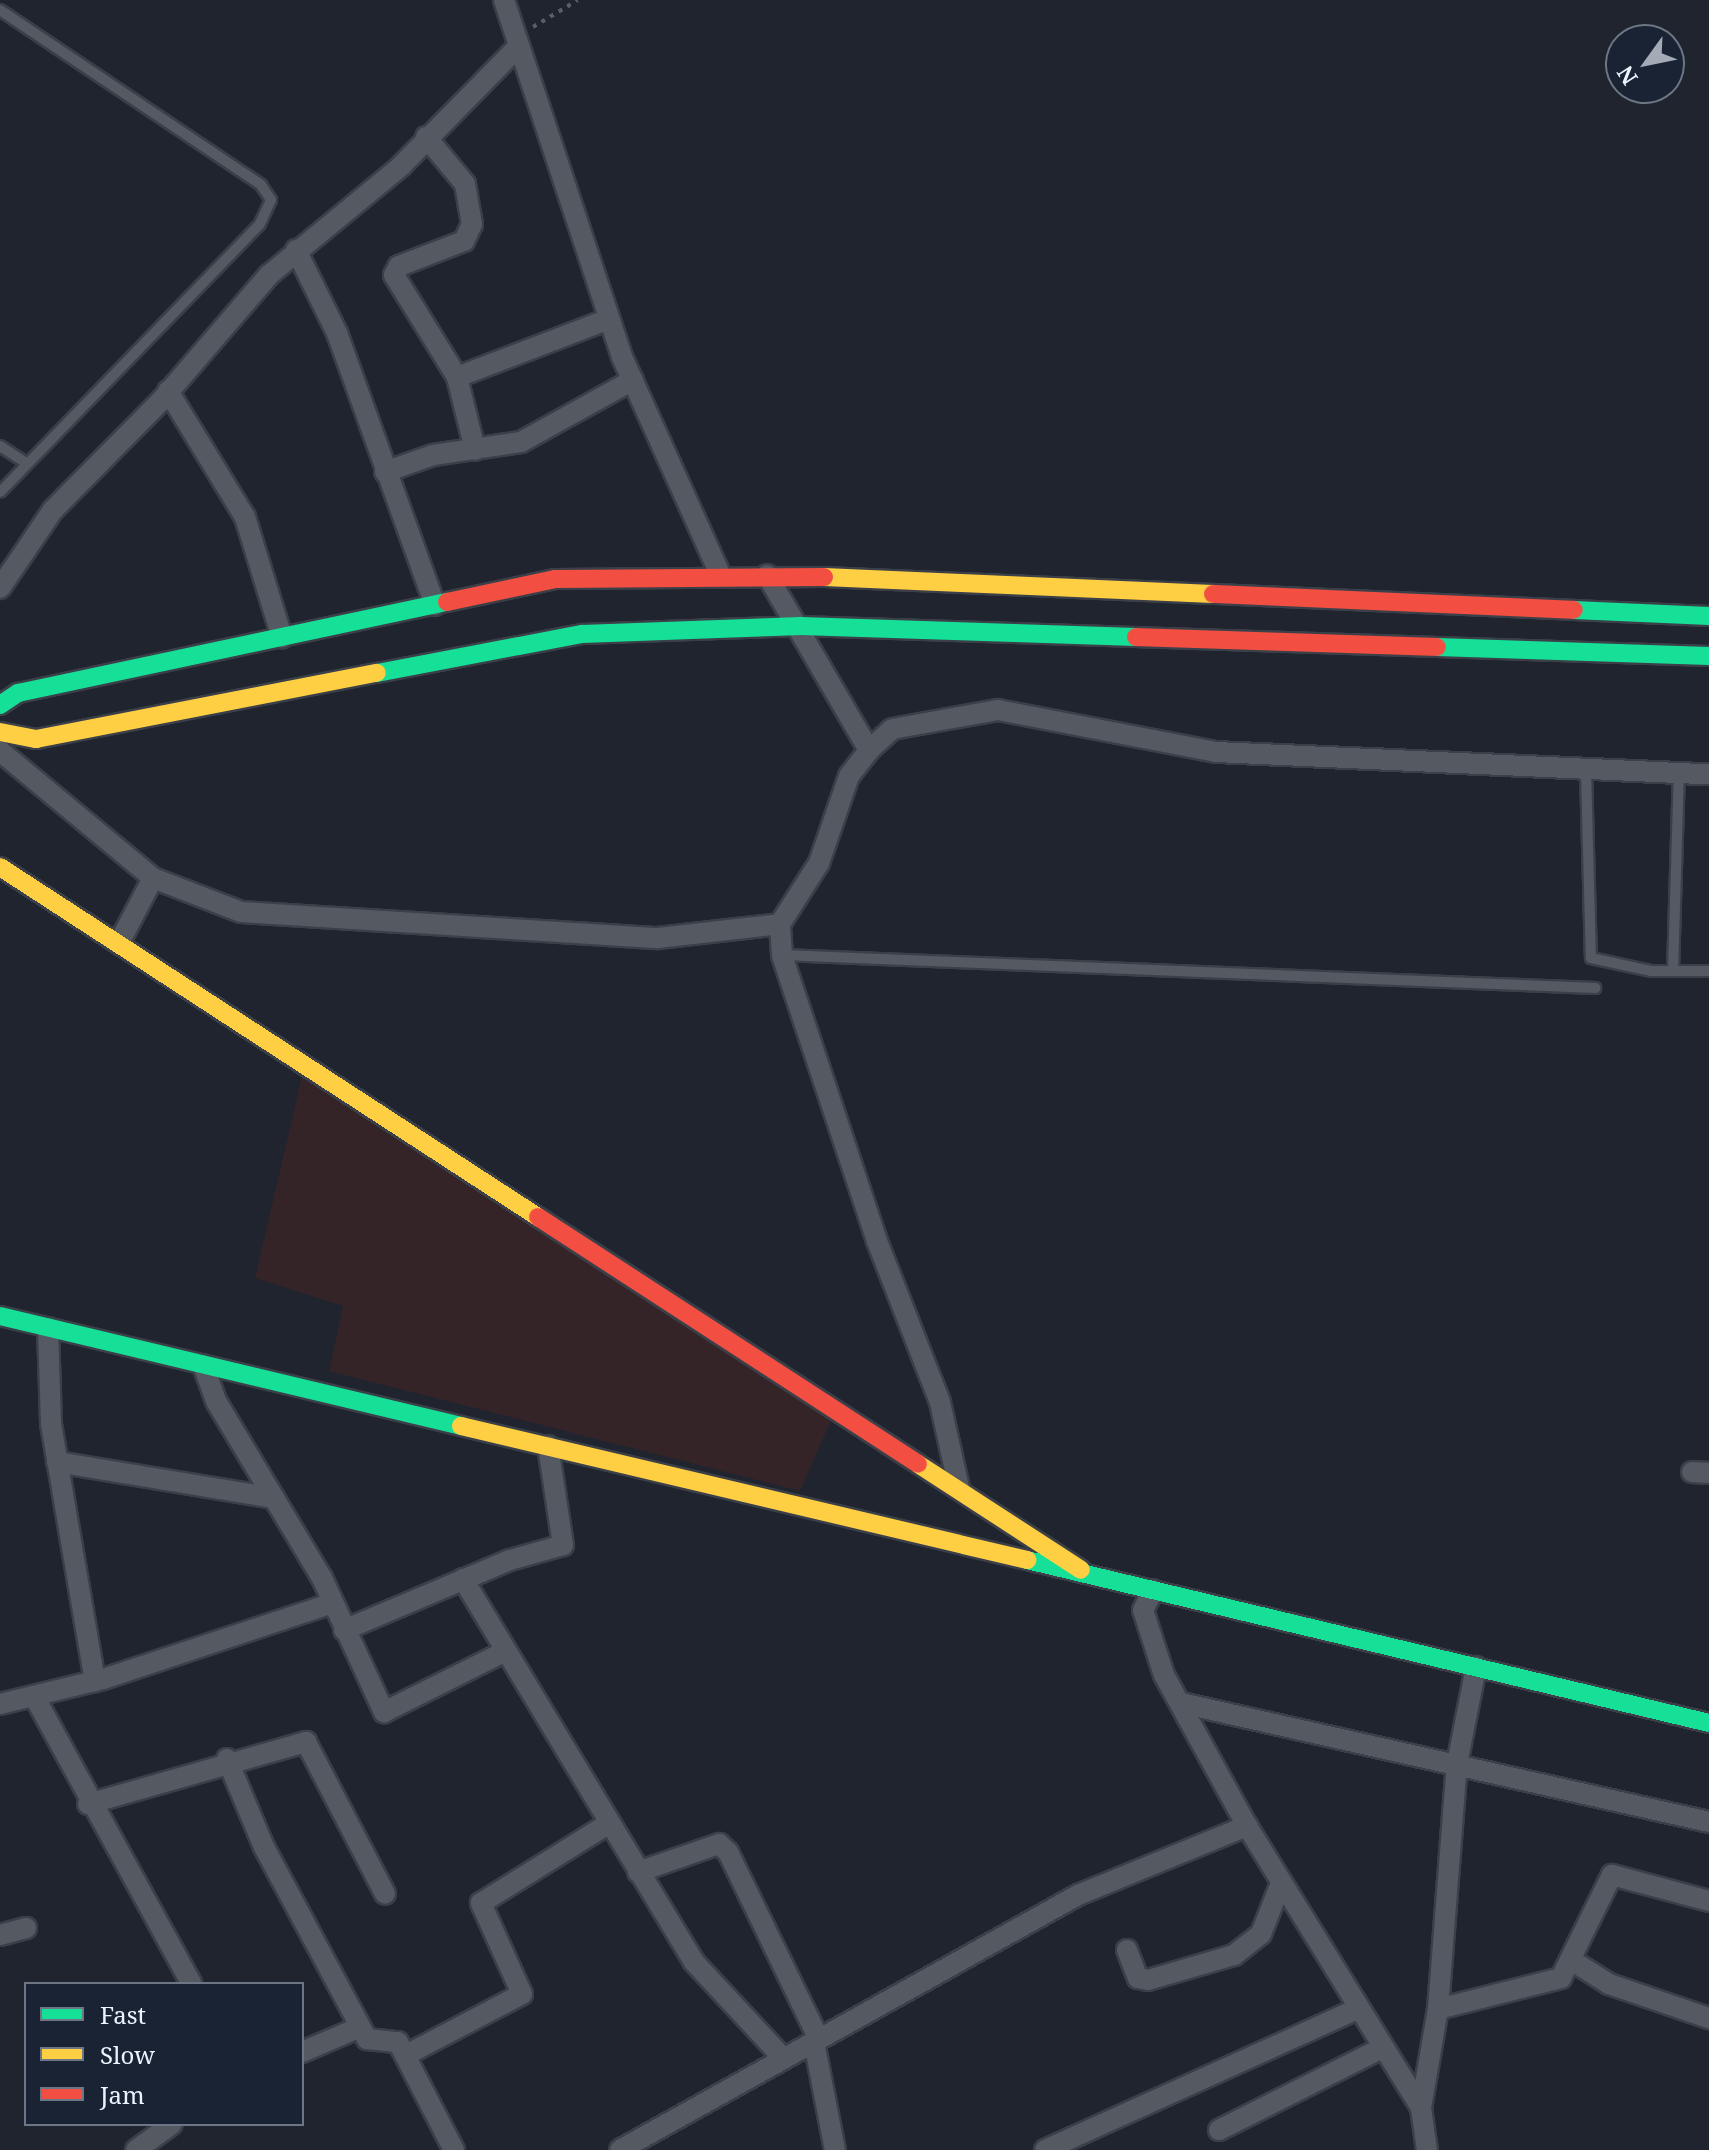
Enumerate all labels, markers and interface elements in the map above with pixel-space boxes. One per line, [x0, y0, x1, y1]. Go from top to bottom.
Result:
north arrow [1605, 24, 1685, 104]
text: N [1609, 61, 1644, 91]
legend [24, 1982, 304, 2126]
text: Fast [100, 1998, 146, 2031]
text: Slow [100, 2038, 155, 2071]
text: Jam [100, 2078, 145, 2111]

